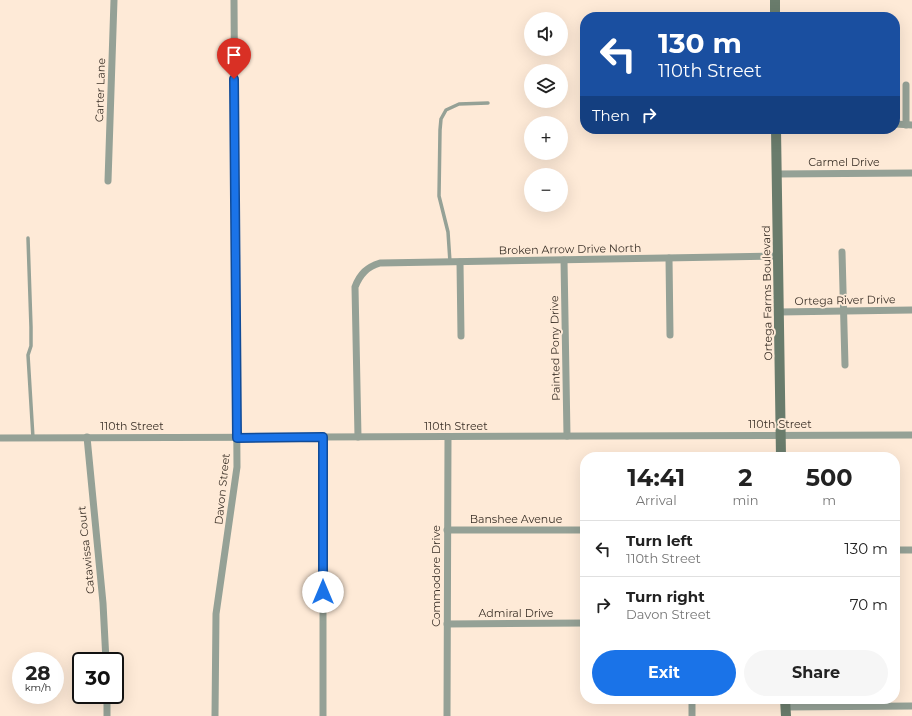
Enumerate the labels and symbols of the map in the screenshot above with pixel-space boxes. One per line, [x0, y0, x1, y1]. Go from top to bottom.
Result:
pin [217, 38, 251, 79]
street label: Carter Lane [92, 57, 108, 122]
street label: Carmel Drive [808, 155, 880, 169]
street label: Ortega Farms Boulevard [759, 225, 775, 361]
street label: Broken Arrow Drive North [499, 241, 641, 257]
street label: Ortega River Drive [794, 292, 896, 308]
street label: Painted Pony Drive [547, 295, 563, 401]
street label: 110th Street [748, 417, 812, 431]
street label: 110th Street [100, 419, 164, 433]
street label: 110th Street [424, 419, 488, 433]
street label: Davon Street [211, 452, 233, 525]
street label: Catawissa Court [74, 505, 98, 595]
street label: Banshee Avenue [470, 512, 563, 526]
street label: Commodore Drive [429, 525, 443, 627]
position arrow [302, 571, 344, 613]
street label: Admiral Drive [478, 606, 554, 620]
speed limit sign: 30 [72, 652, 124, 704]

